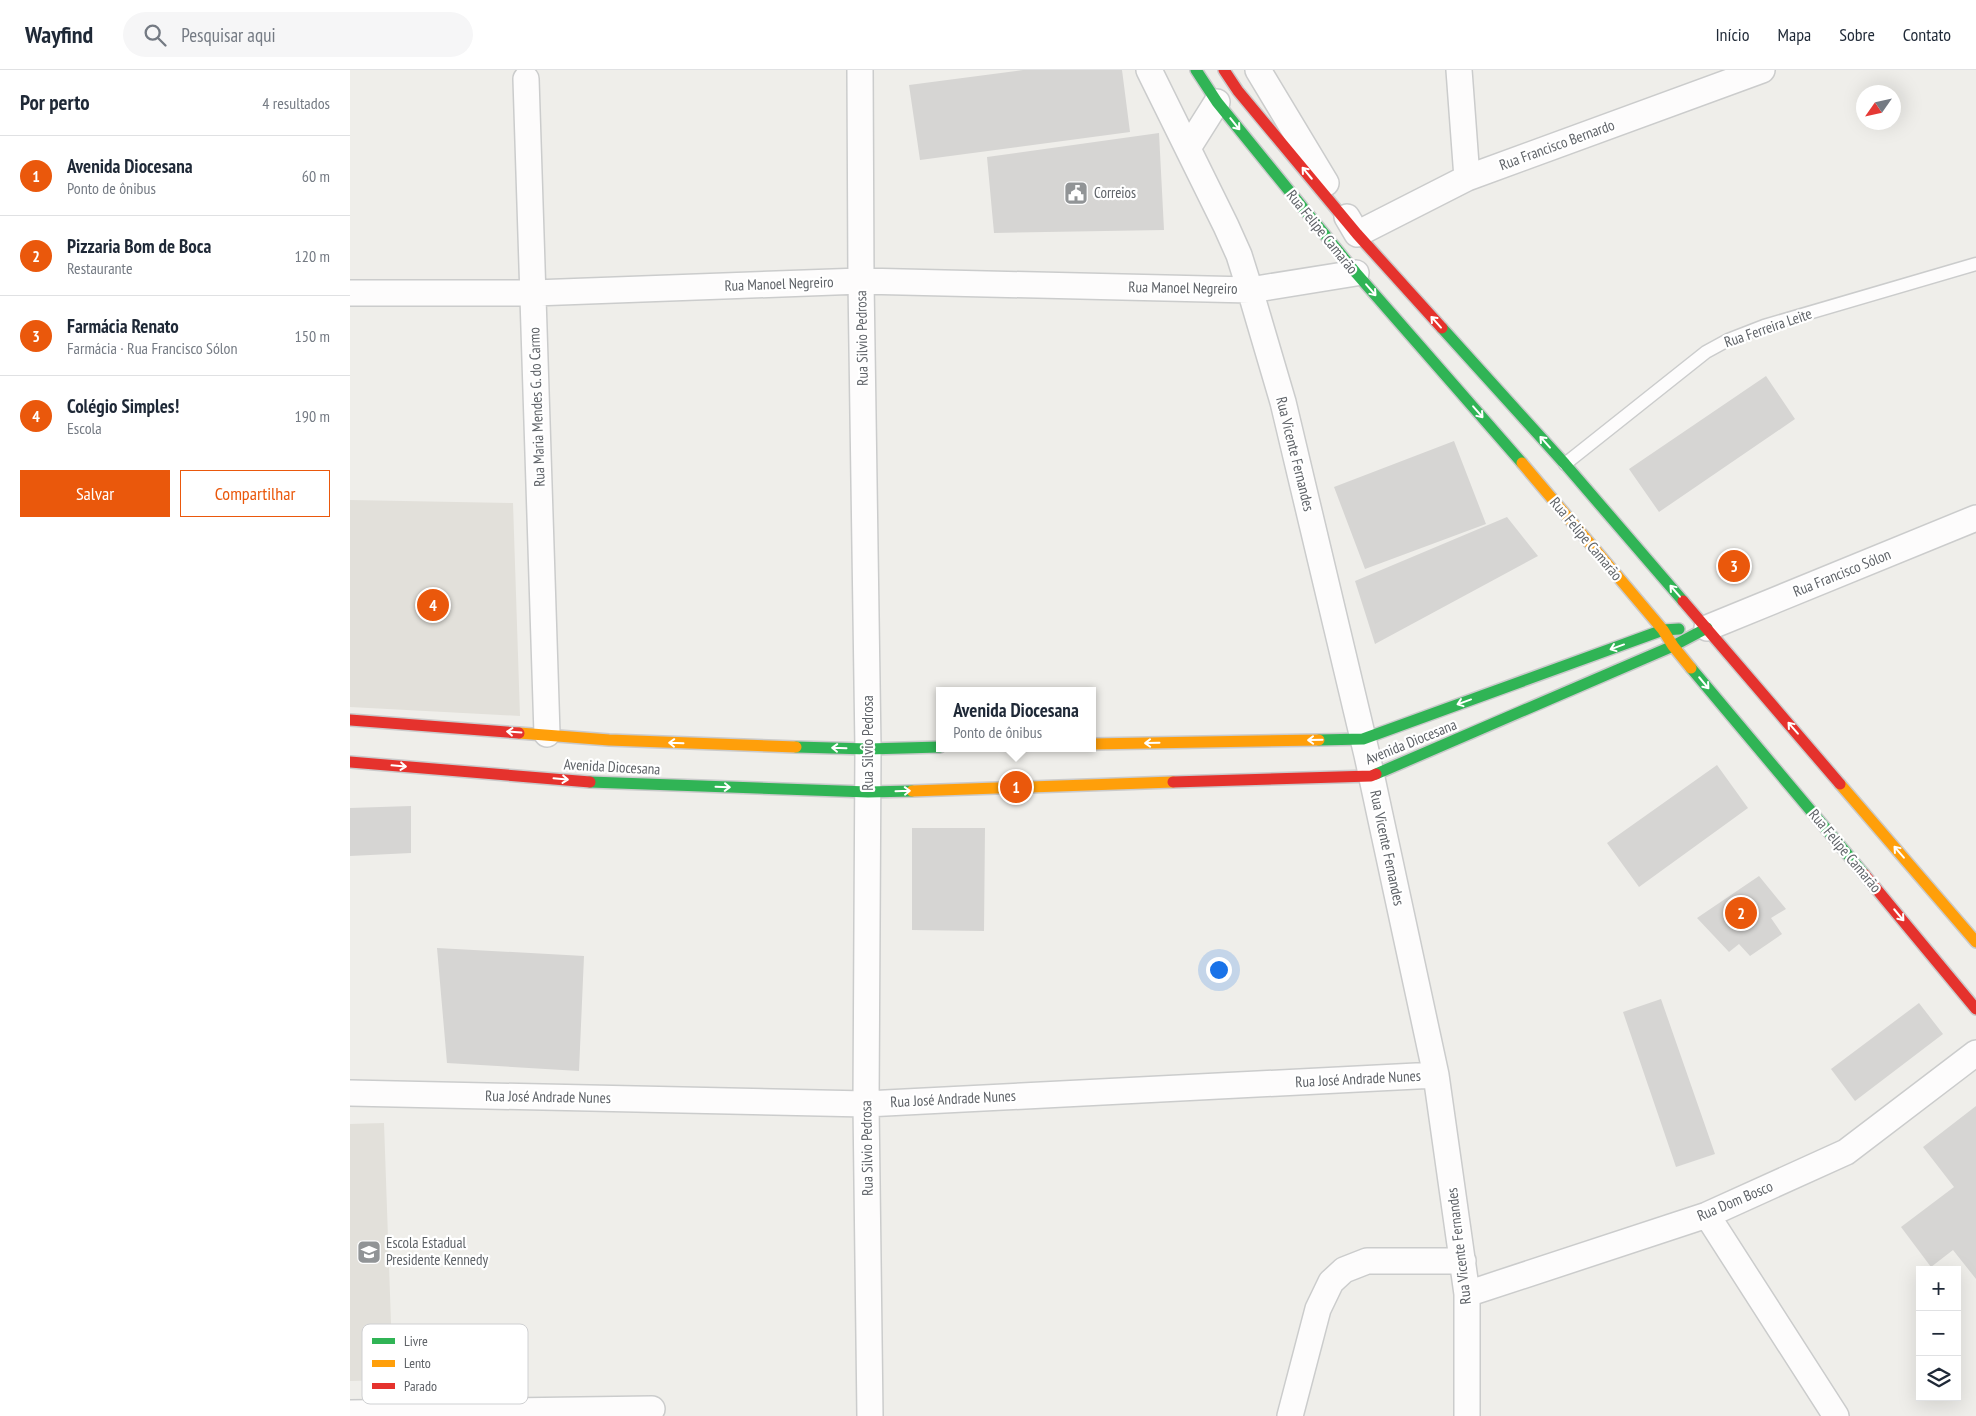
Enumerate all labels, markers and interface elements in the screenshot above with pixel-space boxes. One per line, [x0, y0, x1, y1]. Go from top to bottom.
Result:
search box [123, 12, 473, 57]
text: Wayfind [25, 19, 93, 50]
icon: search [141, 21, 169, 49]
text: Pesquisar aqui [181, 23, 276, 47]
text: Início [1715, 23, 1749, 46]
text: Mapa [1777, 23, 1811, 46]
text: Sobre [1839, 23, 1875, 46]
text: Contato [1903, 23, 1951, 46]
north arrow [1856, 85, 1901, 130]
text: Por perto [20, 89, 90, 116]
text: 4 resultados [262, 93, 330, 113]
street label: Rua Francisco Bernardo [1497, 115, 1617, 174]
one-way arrow [1229, 117, 1240, 130]
text: Avenida Diocesana [67, 154, 193, 178]
text: 1 [32, 166, 40, 186]
text: 60 m [302, 166, 330, 186]
one-way arrow [1301, 167, 1312, 180]
text: Ponto de ônibus [67, 178, 156, 198]
public building icon: Correios [1063, 180, 1089, 206]
place label: Correios [1094, 183, 1136, 202]
street label: Rua Felipe Camarão [1283, 186, 1362, 278]
text: Pizzaria Bom de Boca [67, 234, 211, 258]
text: 2 [32, 246, 40, 266]
text: 120 m [295, 246, 330, 266]
text: Restaurante [67, 258, 133, 278]
street label: Rua Manoel Negreiro [724, 272, 834, 295]
street label: Rua Manoel Negreiro [1128, 277, 1238, 298]
one-way arrow [1365, 284, 1377, 297]
street label: Rua Silvio Pedrosa [851, 290, 872, 386]
street label: Rua Ferreira Leite [1722, 304, 1814, 351]
text: Farmácia Renato [67, 314, 179, 338]
one-way arrow [1431, 315, 1442, 328]
text: 3 [32, 326, 40, 346]
text: 150 m [295, 326, 330, 346]
street label: Rua Maria Mendes G. do Carmo [524, 327, 549, 487]
text: Farmácia · Rua Francisco Sólon [67, 338, 238, 358]
text: Colégio Simples! [67, 394, 179, 418]
street label: Rua Vicente Fernandes [1272, 395, 1319, 513]
text: 4 [32, 406, 40, 426]
text: 190 m [295, 406, 330, 426]
one-way arrow [1472, 406, 1484, 419]
text: Escola [67, 418, 102, 438]
one-way arrow [1540, 436, 1551, 449]
button: Salvar [20, 470, 170, 517]
button: Compartilhar [180, 470, 330, 517]
street label: Rua Felipe Camarão [1546, 493, 1627, 584]
street label: Rua Francisco Sólon [1790, 544, 1893, 601]
pin: 3 [1718, 547, 1750, 585]
one-way arrow [1670, 585, 1681, 598]
pin: 4 [417, 586, 449, 624]
one-way arrow [1610, 643, 1625, 652]
one-way arrow [1699, 677, 1710, 690]
popup [936, 687, 1096, 752]
street label: Rua Silvio Pedrosa [858, 695, 877, 791]
text: Avenida Diocesana [953, 698, 1079, 722]
one-way arrow [1457, 698, 1472, 707]
street label: Avenida Diocesana [1362, 715, 1459, 768]
text: Ponto de ônibus [953, 722, 1042, 742]
one-way arrow [1788, 722, 1799, 735]
one-way arrow [506, 727, 522, 737]
one-way arrow [1307, 735, 1323, 745]
one-way arrow [668, 738, 684, 747]
one-way arrow [1144, 738, 1160, 748]
one-way arrow [831, 743, 847, 753]
street label: Avenida Diocesana [563, 754, 661, 779]
one-way arrow [390, 762, 406, 771]
pin: 1 [1000, 768, 1032, 806]
one-way arrow [552, 774, 568, 784]
one-way arrow [714, 782, 731, 792]
one-way arrow [894, 786, 911, 796]
street label: Rua Vicente Fernandes [1366, 789, 1409, 907]
street label: Rua Felipe Camarão [1805, 805, 1886, 896]
one-way arrow [1893, 845, 1905, 858]
pin: 2 [1725, 894, 1757, 932]
one-way arrow [1893, 908, 1904, 921]
your location [1206, 957, 1232, 983]
street label: Rua José Andrade Nunes [1295, 1066, 1421, 1091]
street label: Rua José Andrade Nunes [485, 1086, 611, 1107]
street label: Rua José Andrade Nunes [890, 1086, 1016, 1111]
street label: Rua Silvio Pedrosa [856, 1100, 877, 1196]
street label: Rua Dom Bosco [1694, 1176, 1776, 1225]
street label: Rua Vicente Fernandes [1442, 1187, 1475, 1305]
place label: Escola Estadual Presidente Kennedy [386, 1233, 489, 1269]
school or university icon: Escola Estadual Presidente Kennedy [356, 1239, 382, 1265]
map controls [1916, 1266, 1961, 1401]
button: + [1916, 1266, 1961, 1311]
button: − [1916, 1311, 1961, 1356]
legend [362, 1324, 528, 1404]
text: Livre [404, 1332, 428, 1350]
text: Lento [404, 1354, 431, 1372]
button: layers [1916, 1356, 1961, 1401]
text: Parado [404, 1377, 437, 1395]

